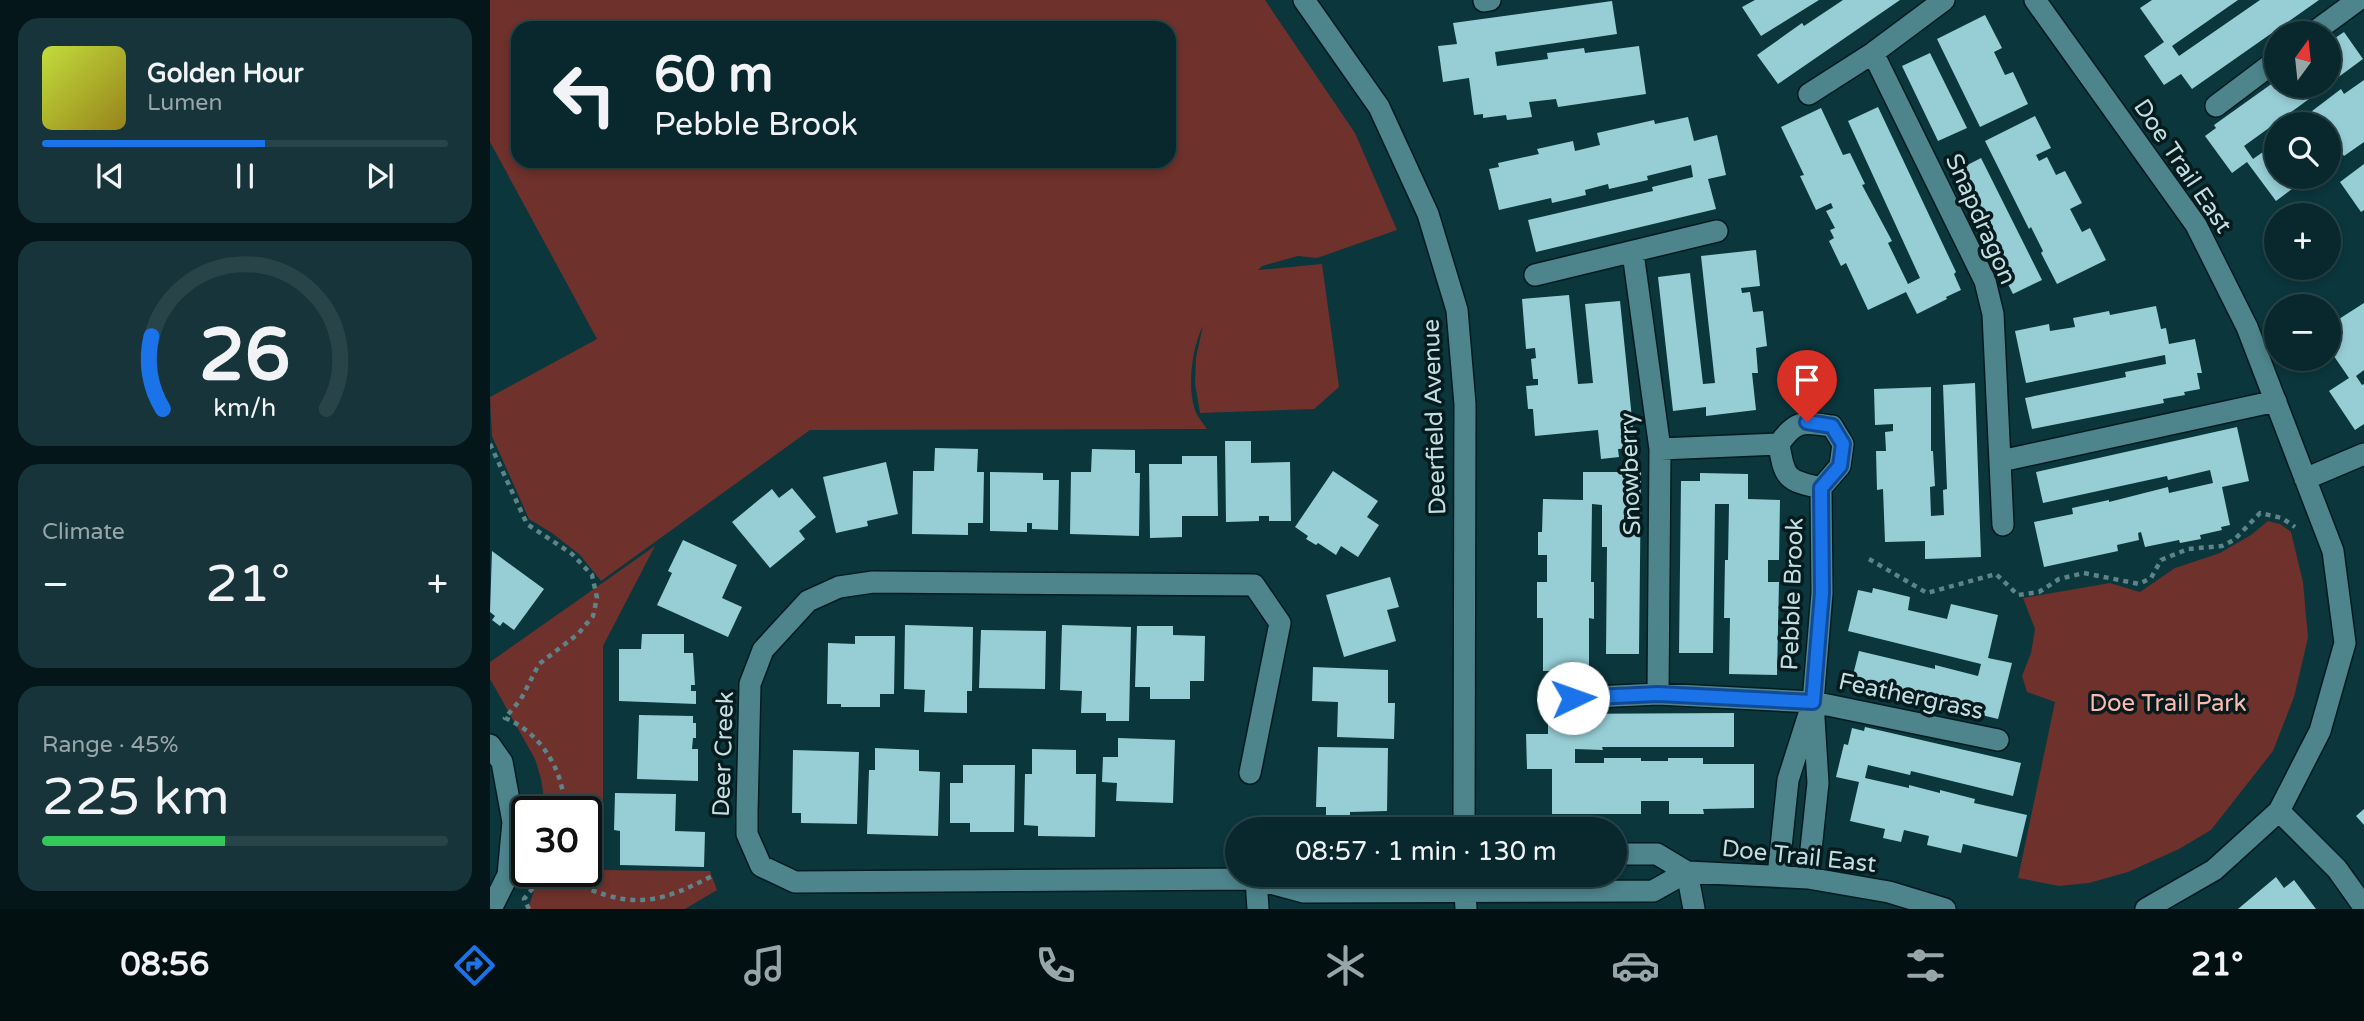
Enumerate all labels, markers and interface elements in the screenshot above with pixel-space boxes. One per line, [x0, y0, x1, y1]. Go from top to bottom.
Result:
north arrow [2264, 21, 2342, 98]
map controls [2264, 21, 2341, 371]
text: 60 m [654, 46, 773, 105]
icon: left [539, 49, 630, 140]
text: Golden Hour [147, 58, 304, 89]
text: Lumen [147, 89, 222, 117]
street label: Doe Trail East [2127, 94, 2238, 239]
text: Pebble Brook [654, 106, 858, 144]
button: search [2264, 112, 2341, 189]
street label: Snapdragon [1939, 149, 2022, 289]
icon: previous [91, 157, 129, 195]
icon: pause [226, 157, 264, 195]
icon: next [361, 157, 399, 195]
button: + [2264, 203, 2341, 280]
button: − [2264, 294, 2341, 371]
text: 26 [199, 313, 291, 401]
street label: Deerfield Avenue [1417, 319, 1452, 515]
pin [1777, 350, 1837, 422]
icon: arrive [1788, 361, 1826, 399]
text: km/h [214, 393, 276, 423]
street label: Snowberry [1614, 412, 1647, 536]
street label: Pebble Brook [1775, 517, 1810, 671]
text: Climate [42, 518, 125, 546]
text: 21° [205, 553, 290, 616]
text: − [42, 562, 69, 608]
text: + [427, 562, 448, 608]
position arrow [1536, 661, 1610, 735]
street label: Feathergrass [1836, 667, 1986, 726]
park label: Doe Trail Park [2089, 689, 2247, 718]
street label: Deer Creek [707, 691, 740, 817]
text: Range · 45% [42, 731, 178, 759]
text: 225 km [42, 766, 230, 829]
speed limit sign: 30 [511, 796, 602, 887]
street label: Doe Trail East [1720, 834, 1878, 879]
text: 08:57 · 1 min · 130 m [1295, 836, 1557, 867]
icon: directions [450, 941, 499, 990]
icon: music [740, 941, 789, 990]
icon: phone [1031, 941, 1080, 990]
icon: climate [1321, 941, 1370, 990]
icon: car [1611, 941, 1660, 990]
icon: filters [1901, 941, 1950, 990]
text: 08:56 [121, 946, 209, 984]
text: 21° [2191, 946, 2243, 984]

